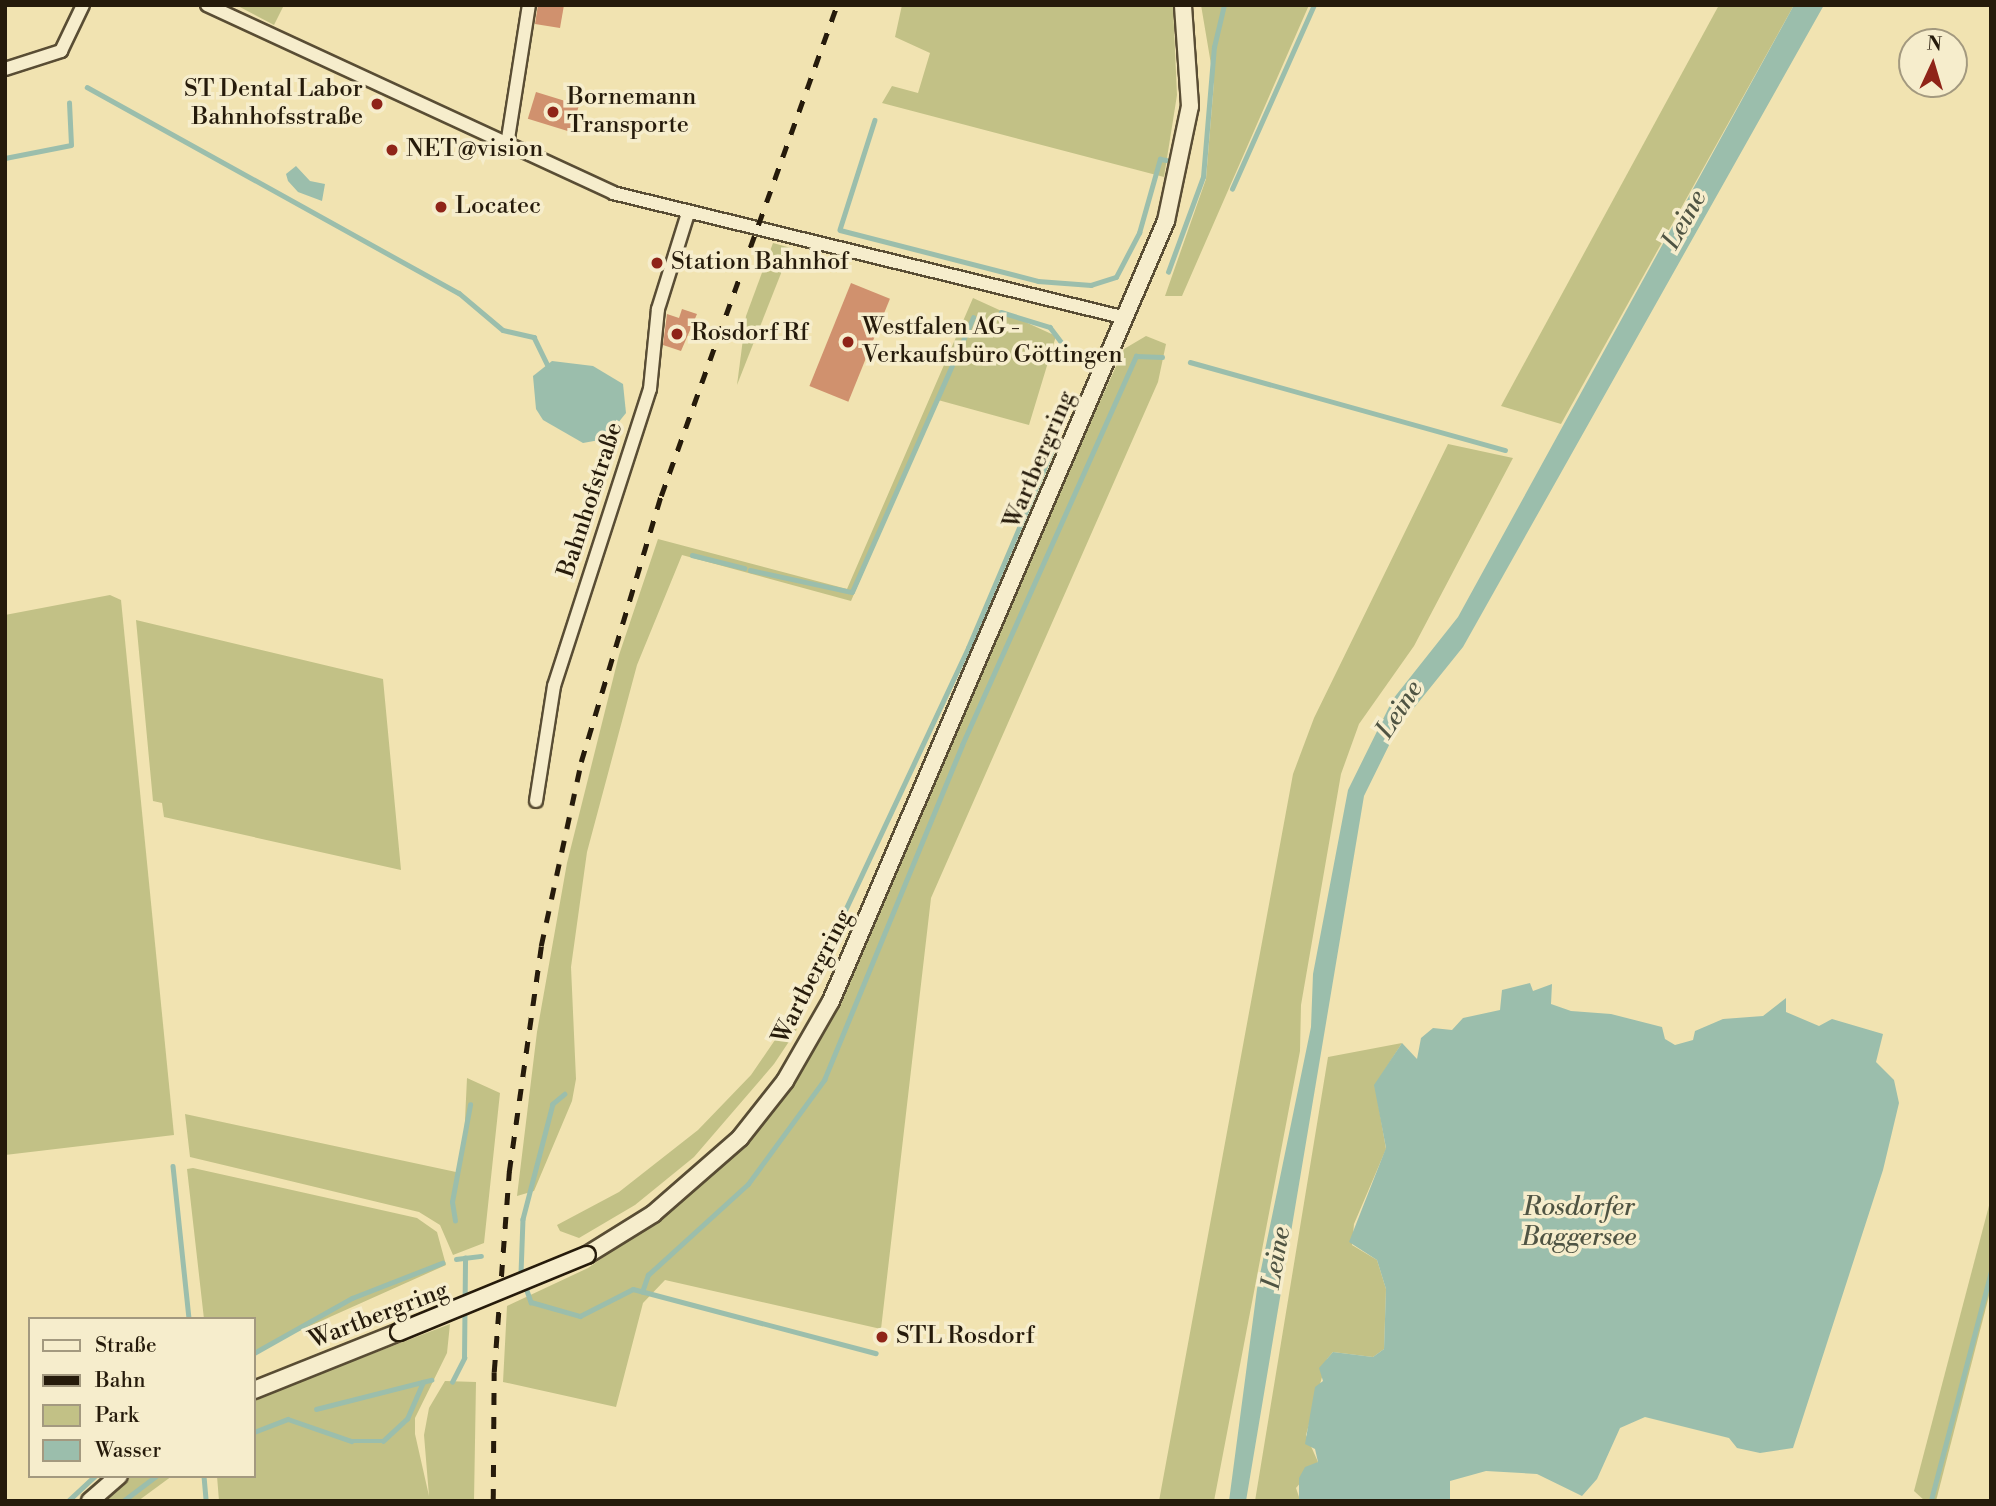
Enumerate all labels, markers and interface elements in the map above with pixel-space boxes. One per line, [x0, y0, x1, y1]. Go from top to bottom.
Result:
north arrow [1898, 28, 1968, 98]
text: N [1926, 32, 1943, 57]
place label: ST Dental Labor Bahnhofsstraße [184, 76, 363, 132]
place label: Bornemann Transporte [567, 84, 696, 140]
marker: ST Dental Labor Bahnhofsstraße [369, 96, 385, 112]
marker: Bornemann Transporte [545, 104, 561, 120]
place label: NET@vision [406, 136, 543, 164]
marker: NET@vision [384, 142, 400, 158]
water label: Leine [1656, 185, 1714, 255]
place label: Locatec [455, 193, 541, 221]
marker: Locatec [433, 199, 449, 215]
place label: Station Bahnhof [671, 249, 849, 277]
marker: Station Bahnhof [649, 255, 665, 271]
place label: Westfalen AG - Verkaufsbüro Göttingen [862, 314, 1122, 370]
place label: Rosdorf Rf [691, 320, 808, 348]
marker: Rosdorf Rf [669, 326, 685, 342]
marker: Westfalen AG - Verkaufsbüro Göttingen [840, 334, 856, 350]
street label: Wartbergring [998, 387, 1082, 533]
street label: Bahnhofstraße [552, 419, 630, 581]
water label: Leine [1370, 675, 1430, 745]
street label: Wartbergring [767, 905, 859, 1049]
water label: Rosdorfer Baggersee [1522, 1192, 1636, 1254]
water label: Leine [1256, 1225, 1298, 1291]
street label: Wartbergring [305, 1276, 453, 1356]
legend [28, 1317, 256, 1478]
place label: STL Rosdorf [896, 1323, 1034, 1351]
marker: STL Rosdorf [874, 1329, 890, 1345]
text: Straße [95, 1333, 157, 1359]
text: Bahn [95, 1368, 145, 1394]
text: Park [95, 1403, 139, 1429]
text: Wasser [95, 1438, 161, 1464]

